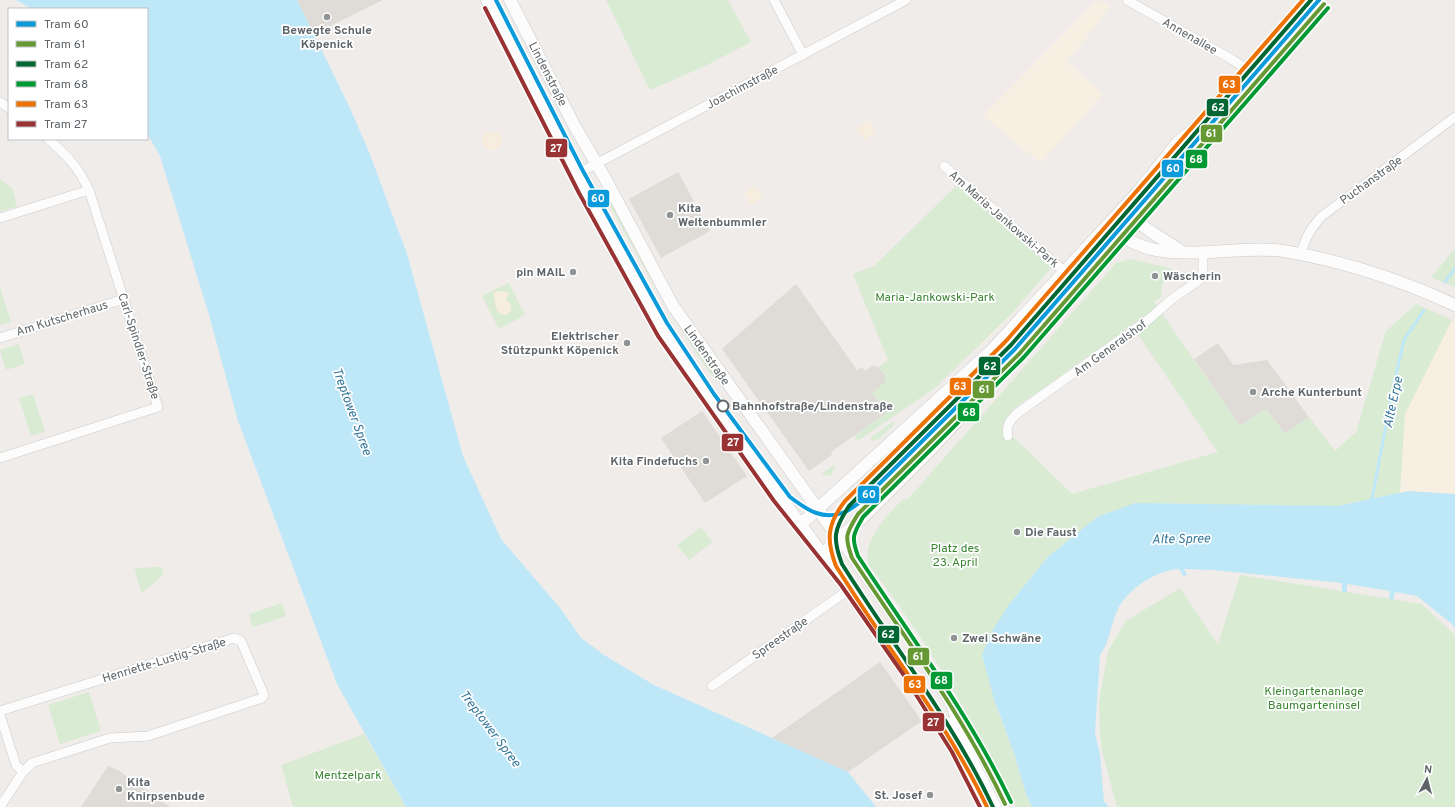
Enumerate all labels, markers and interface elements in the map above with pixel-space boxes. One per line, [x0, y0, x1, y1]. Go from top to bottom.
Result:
legend [8, 8, 148, 140]
marker: Bewegte Schule Köpenick [322, 12, 332, 22]
street label: Annenallee [1159, 15, 1220, 59]
text: Tram 60 [44, 17, 89, 33]
place label: Bewegte Schule Köpenick [282, 23, 372, 53]
text: Tram 61 [44, 37, 85, 53]
street label: Lindenstraße [524, 40, 570, 109]
text: Tram 62 [44, 57, 88, 73]
street label: Joachimstraße [704, 62, 781, 114]
line badge: 63 [1218, 75, 1241, 94]
text: Tram 68 [44, 77, 88, 93]
text: 63 [1222, 78, 1236, 92]
text: Tram 63 [44, 97, 88, 113]
line badge: 62 [1206, 98, 1229, 117]
text: 62 [1211, 101, 1225, 115]
text: Tram 27 [44, 117, 87, 133]
line badge: 61 [1200, 124, 1223, 143]
text: 61 [1205, 127, 1217, 141]
line badge: 27 [545, 138, 568, 158]
text: 27 [550, 142, 562, 156]
line badge: 68 [1185, 149, 1208, 169]
text: 68 [1189, 153, 1203, 167]
street label: Puchanstraße [1337, 153, 1406, 209]
line badge: 60 [1161, 159, 1184, 178]
text: 60 [1166, 162, 1180, 176]
street label: Am Maria-Jankowski-Park [945, 168, 1062, 272]
line badge: 60 [587, 189, 610, 208]
text: 60 [591, 192, 605, 206]
place label: Kita Weltenbummler [678, 201, 767, 231]
marker: Kita Weltenbummler [665, 210, 675, 220]
place label: pin MAIL [516, 265, 565, 281]
marker: pin MAIL [568, 267, 578, 277]
place label: Wäscherin [1163, 269, 1221, 285]
marker: Wäscherin [1150, 271, 1160, 281]
park label: Maria-Jankowski-Park [875, 290, 995, 306]
street label: Carl-Spindler-Straße [113, 291, 163, 402]
street label: Am Kutscherhaus [14, 297, 110, 341]
street label: Am Generalshof [1071, 317, 1150, 381]
street label: Lindenstraße [680, 322, 733, 389]
place label: Elektrischer Stützpunkt Köpenick [501, 329, 619, 359]
marker: Elektrischer Stützpunkt Köpenick [622, 338, 632, 348]
line badge: 62 [978, 356, 1001, 376]
text: 62 [983, 360, 997, 374]
water label: Treptower Spree [328, 366, 374, 458]
water label: Alte Erpe [1381, 375, 1407, 429]
line badge: 63 [949, 377, 972, 396]
text: 63 [953, 380, 967, 394]
line badge: 61 [972, 380, 995, 399]
text: 61 [978, 383, 990, 397]
place label: Arche Kunterbunt [1261, 385, 1362, 401]
marker: Arche Kunterbunt [1248, 387, 1258, 397]
marker: Bahnhofstraße/Lindenstraße [716, 399, 730, 413]
place label: Bahnhofstraße/Lindenstraße [732, 399, 893, 415]
line badge: 68 [957, 402, 980, 422]
text: 68 [962, 406, 976, 420]
line badge: 27 [721, 433, 744, 452]
text: 27 [727, 436, 739, 450]
place label: Kita Findefuchs [610, 454, 698, 470]
marker: Kita Findefuchs [701, 456, 711, 466]
line badge: 60 [857, 485, 880, 504]
text: 60 [862, 488, 876, 502]
place label: Die Faust [1025, 525, 1077, 541]
marker: Die Faust [1012, 527, 1022, 537]
water label: Alte Spree [1152, 531, 1211, 549]
park label: Platz des 23. April [931, 541, 979, 571]
street label: Spreestraße [749, 614, 812, 664]
line badge: 62 [877, 625, 900, 644]
text: 62 [881, 628, 895, 642]
place label: Zwei Schwäne [962, 631, 1041, 647]
marker: Zwei Schwäne [949, 633, 959, 643]
street label: Henriette-Lustig-Straße [100, 635, 228, 687]
line badge: 61 [907, 647, 930, 666]
text: 61 [912, 650, 924, 664]
line badge: 68 [930, 671, 953, 690]
text: 68 [934, 674, 948, 688]
line badge: 63 [903, 675, 926, 694]
text: 63 [908, 678, 922, 692]
park label: Kleingartenanlage Baumgarteninsel [1264, 684, 1364, 714]
water label: Treptower Spree [455, 688, 524, 771]
line badge: 27 [922, 712, 945, 732]
text: 27 [927, 716, 939, 730]
north arrow [1407, 759, 1447, 799]
text: N [1423, 763, 1433, 777]
park label: Mentzelpark [314, 768, 382, 784]
place label: Kita Knirpsenbude [127, 775, 205, 805]
marker: Kita Knirpsenbude [114, 784, 124, 794]
place label: St. Josef [874, 788, 923, 804]
marker: St. Josef [925, 790, 935, 800]

